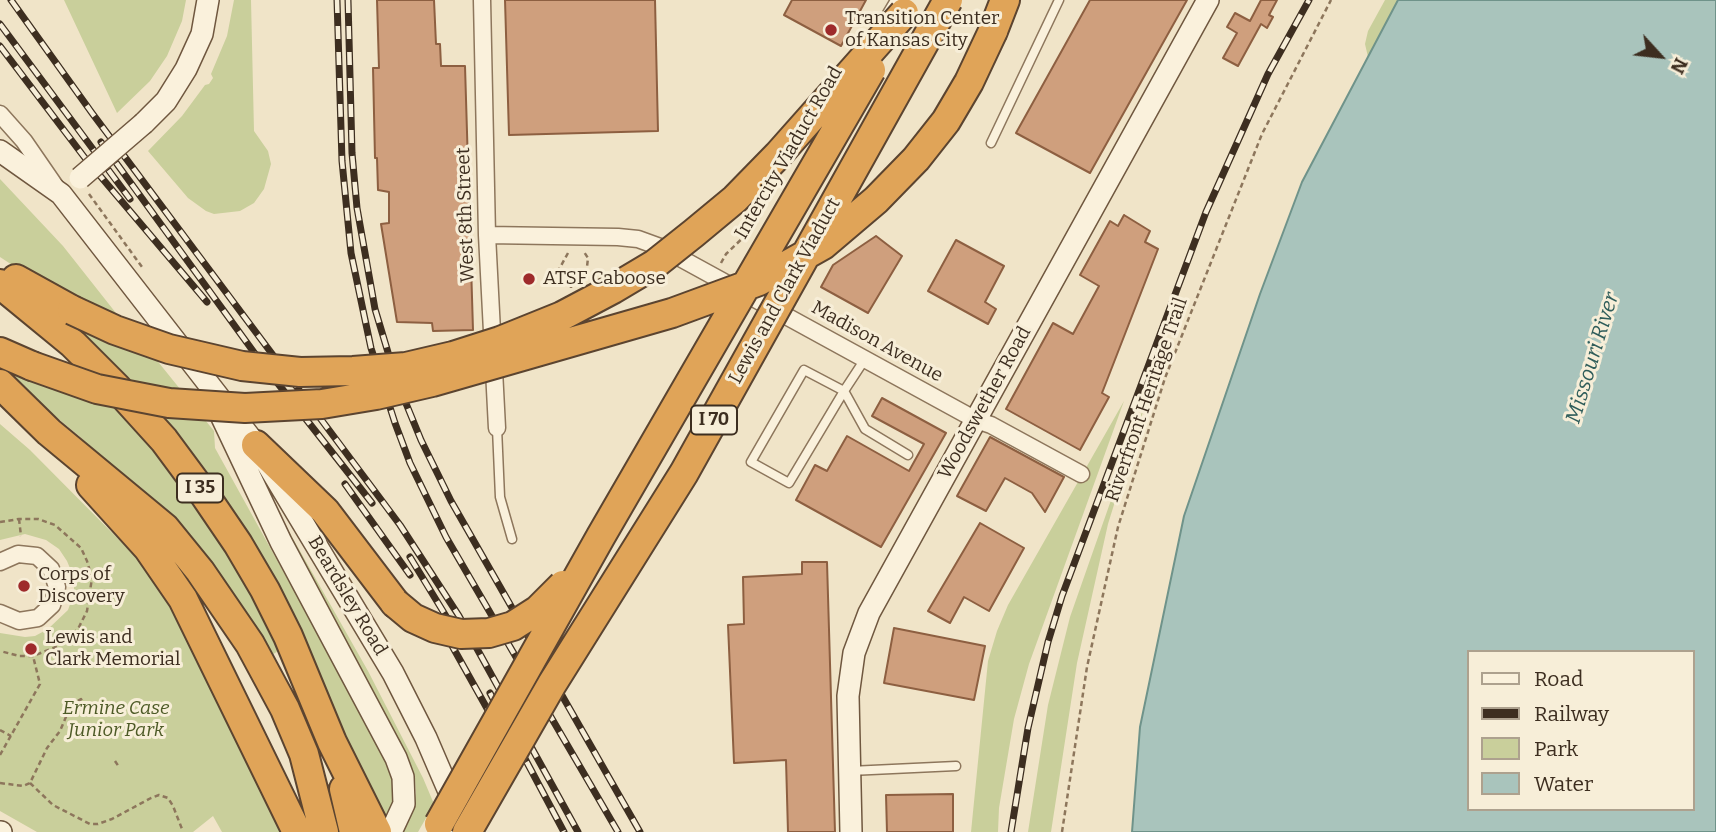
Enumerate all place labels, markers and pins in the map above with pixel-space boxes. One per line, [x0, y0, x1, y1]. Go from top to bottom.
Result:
place label: Transition Center of Kansas City [845, 8, 999, 52]
marker: Transition Center of Kansas City [823, 22, 839, 38]
place label: ATSF Caboose [543, 268, 666, 290]
marker: ATSF Caboose [521, 271, 537, 287]
place label: Corps of Discovery [38, 564, 125, 608]
marker: Corps of Discovery [16, 578, 32, 594]
place label: Lewis and Clark Memorial [45, 627, 180, 671]
marker: Lewis and Clark Memorial [23, 641, 39, 657]

